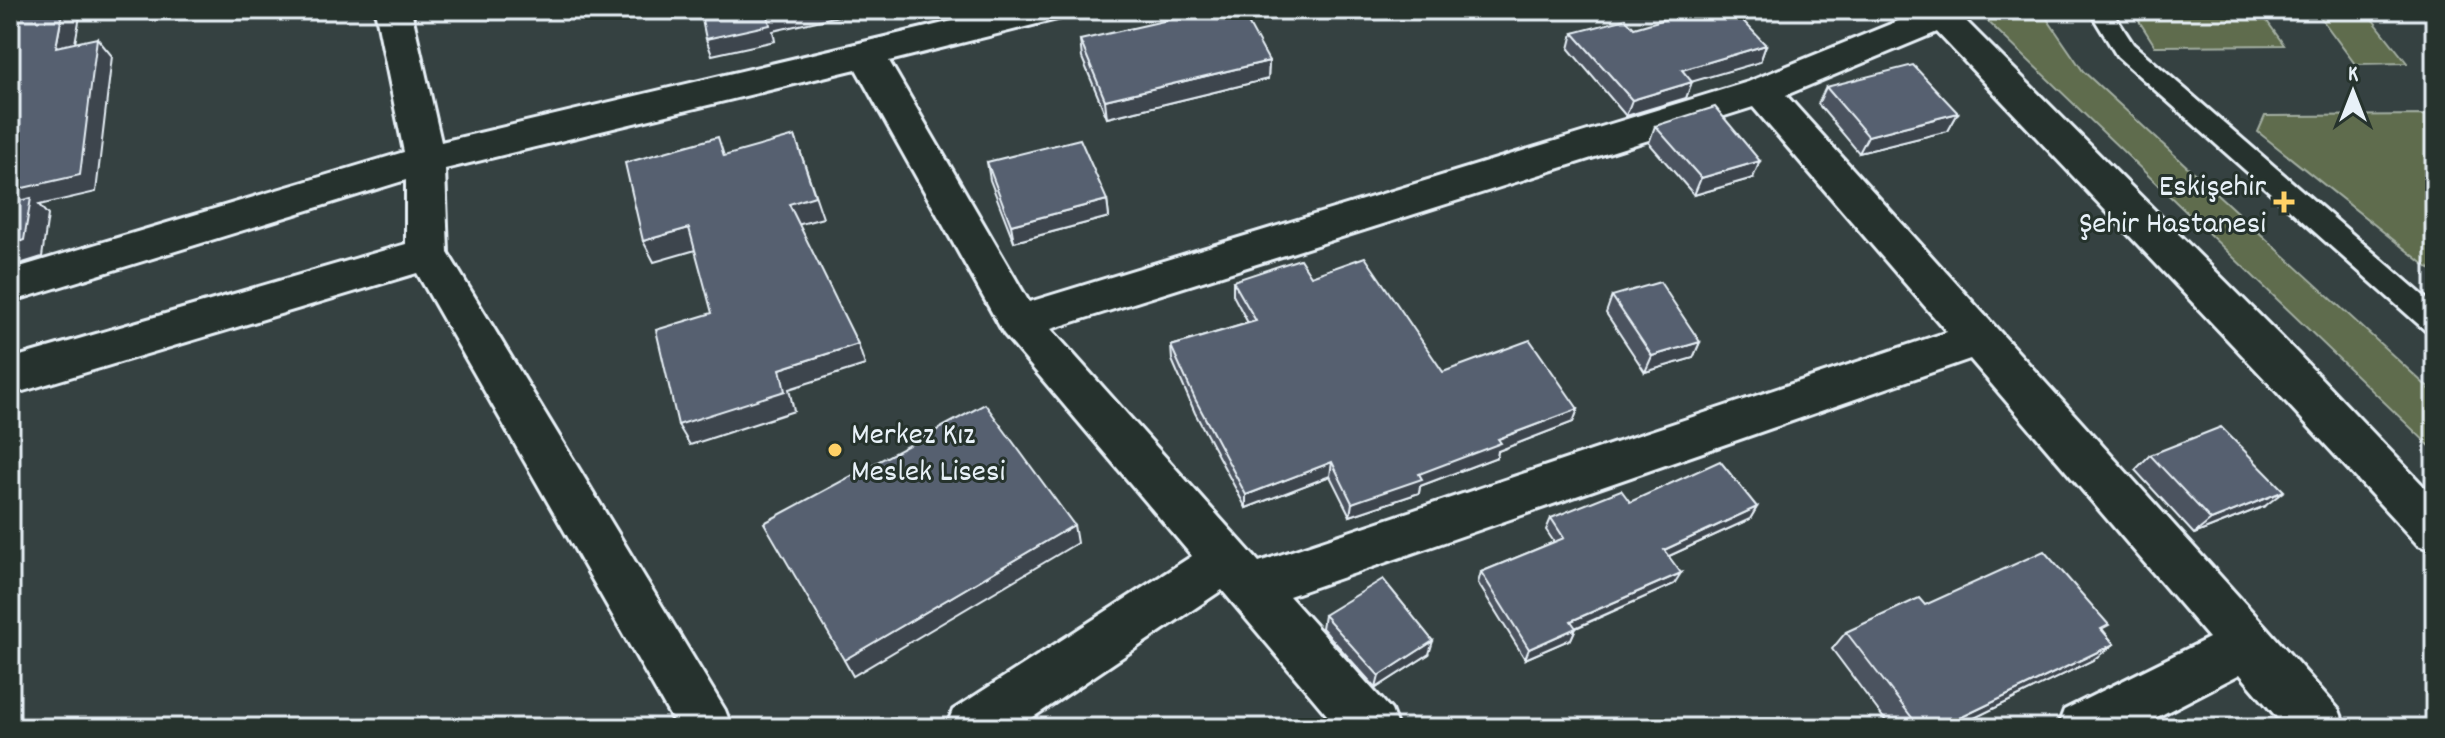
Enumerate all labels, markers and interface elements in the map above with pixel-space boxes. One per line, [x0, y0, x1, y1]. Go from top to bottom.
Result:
north arrow [2313, 52, 2393, 132]
text: K [2348, 60, 2358, 91]
place label: Eskişehir Şehir Hastanesi [2079, 166, 2266, 249]
marker: Eskişehir Şehir Hastanesi [2273, 191, 2295, 213]
place label: Merkez Kız Meslek Lisesi [851, 414, 1005, 497]
marker: Merkez Kız Meslek Lisesi [826, 441, 844, 459]

